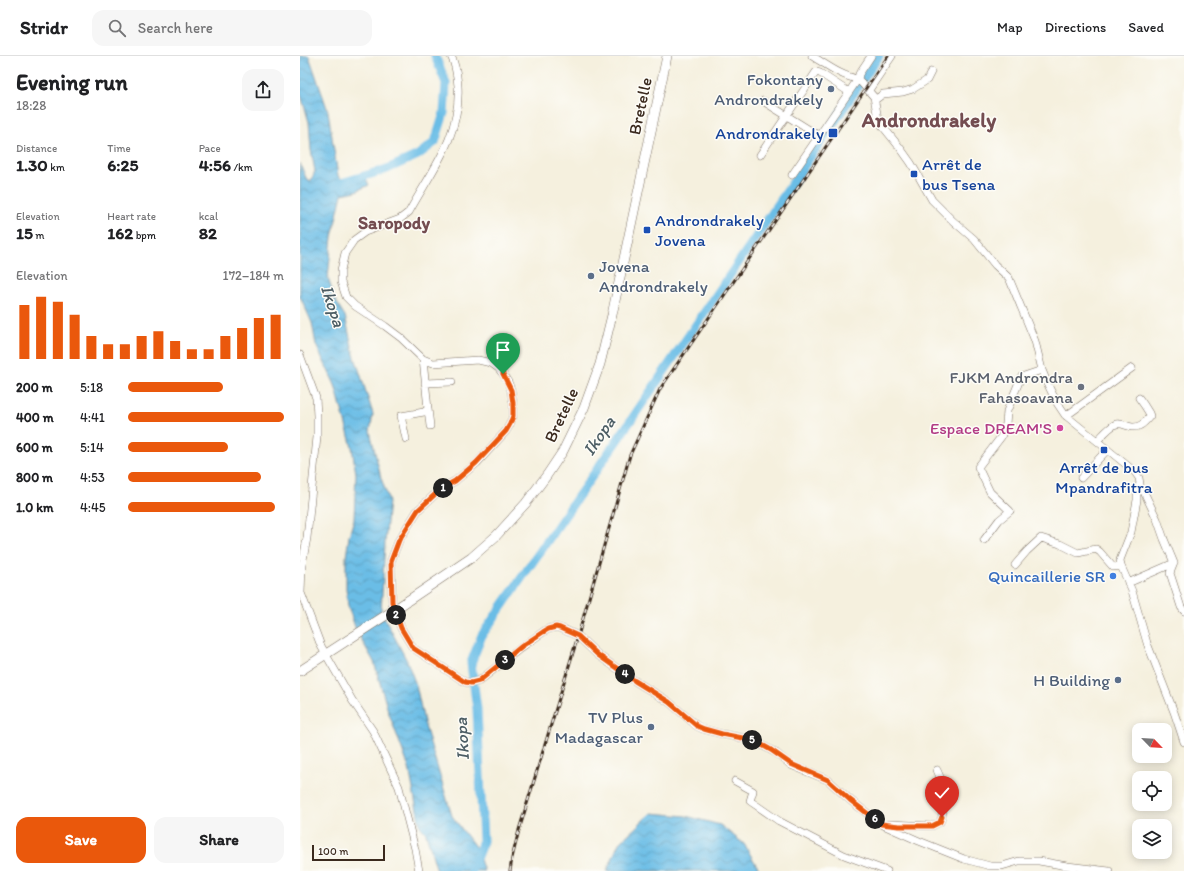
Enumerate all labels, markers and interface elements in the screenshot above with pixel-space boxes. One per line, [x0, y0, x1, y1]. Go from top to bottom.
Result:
search box [92, 10, 372, 46]
text: Stridr [20, 16, 68, 39]
icon: search [106, 17, 128, 39]
text: Search here [138, 19, 213, 37]
text: Map [997, 19, 1023, 36]
text: Directions [1045, 19, 1106, 36]
text: Saved [1128, 19, 1164, 36]
text: Evening run [16, 69, 128, 96]
button: share [242, 69, 284, 111]
place label: Fokontany Androndrakely [714, 69, 823, 109]
street label: Bretelle [624, 76, 656, 136]
marker: Fokontany Androndrakely [826, 84, 836, 94]
text: 18:28 [16, 98, 46, 113]
district label: Androndrakely [861, 107, 997, 133]
place label: Androndrakely [715, 123, 824, 143]
marker: Androndrakely [827, 127, 839, 139]
text: Distance [16, 142, 57, 155]
text: Time [107, 142, 131, 155]
text: Pace [199, 142, 221, 155]
place label: Arrêt de bus Tsena [922, 154, 995, 194]
text: 1.30 [16, 155, 48, 175]
text: 6:25 [107, 155, 138, 175]
text: 4:56 [199, 155, 231, 175]
text: km [48, 161, 65, 174]
text: /km [231, 161, 253, 174]
marker: Arrêt de bus Tsena [909, 169, 919, 179]
text: Elevation [16, 210, 60, 223]
text: Heart rate [107, 210, 156, 223]
text: kcal [199, 210, 218, 223]
place label: Androndrakely Jovena [655, 210, 764, 250]
district label: Saropody [358, 212, 431, 234]
text: 15 [16, 223, 33, 243]
text: 162 [107, 223, 133, 243]
text: 82 [199, 223, 217, 243]
marker: Androndrakely Jovena [642, 225, 652, 235]
text: m [33, 229, 45, 242]
text: bpm [133, 229, 156, 242]
place label: Jovena Androndrakely [599, 256, 708, 296]
text: Elevation [16, 268, 68, 283]
text: 172–184 m [223, 268, 284, 283]
marker: Jovena Androndrakely [586, 271, 596, 281]
water label: Ikopa [316, 282, 350, 331]
pin [486, 333, 520, 374]
icon: arrive [492, 339, 514, 361]
place label: FJKM Androndra Fahasoavana [950, 367, 1073, 407]
text: 200 m [16, 380, 53, 395]
text: 5:18 [80, 380, 103, 395]
marker: FJKM Androndra Fahasoavana [1076, 382, 1086, 392]
street label: Bretelle [540, 384, 582, 446]
text: 400 m [16, 410, 54, 425]
text: 4:41 [80, 410, 105, 425]
water label: Ikopa [578, 411, 621, 460]
place label: Espace DREAM'S [930, 418, 1052, 438]
marker: Espace DREAM'S [1055, 423, 1065, 433]
text: 600 m [16, 440, 53, 455]
text: 5:14 [80, 440, 104, 455]
marker: Arrêt de bus Mpandrafitra [1099, 445, 1109, 455]
place label: Arrêt de bus Mpandrafitra [1055, 457, 1153, 497]
text: 800 m [16, 470, 53, 485]
text: 4:53 [80, 470, 105, 485]
pin: 1 [433, 478, 453, 498]
text: 1 [440, 481, 446, 494]
text: 1.0 km [16, 500, 53, 515]
text: 4:45 [80, 500, 106, 515]
place label: Quincaillerie SR [988, 566, 1105, 586]
marker: Quincaillerie SR [1108, 571, 1118, 581]
pin: 2 [386, 605, 406, 625]
text: 2 [393, 608, 399, 621]
pin: 3 [495, 650, 515, 670]
text: 3 [502, 653, 508, 666]
pin: 4 [615, 664, 635, 684]
text: 4 [622, 667, 628, 680]
place label: H Building [1033, 670, 1110, 690]
marker: H Building [1113, 675, 1123, 685]
place label: TV Plus Madagascar [555, 707, 644, 747]
water label: Ikopa [450, 716, 474, 761]
marker: TV Plus Madagascar [646, 722, 656, 732]
north arrow [1132, 723, 1172, 763]
map controls [1132, 723, 1172, 859]
pin: 5 [742, 730, 762, 750]
text: 5 [749, 733, 755, 746]
button: locate [1132, 771, 1172, 811]
pin [925, 776, 959, 817]
icon: check [931, 782, 953, 804]
pin: 6 [865, 809, 885, 829]
text: 6 [872, 812, 878, 825]
button: Save [16, 817, 146, 863]
button: Share [154, 817, 284, 863]
button: layers [1132, 819, 1172, 859]
scale bar [312, 843, 385, 862]
text: 100 m [318, 845, 348, 858]

